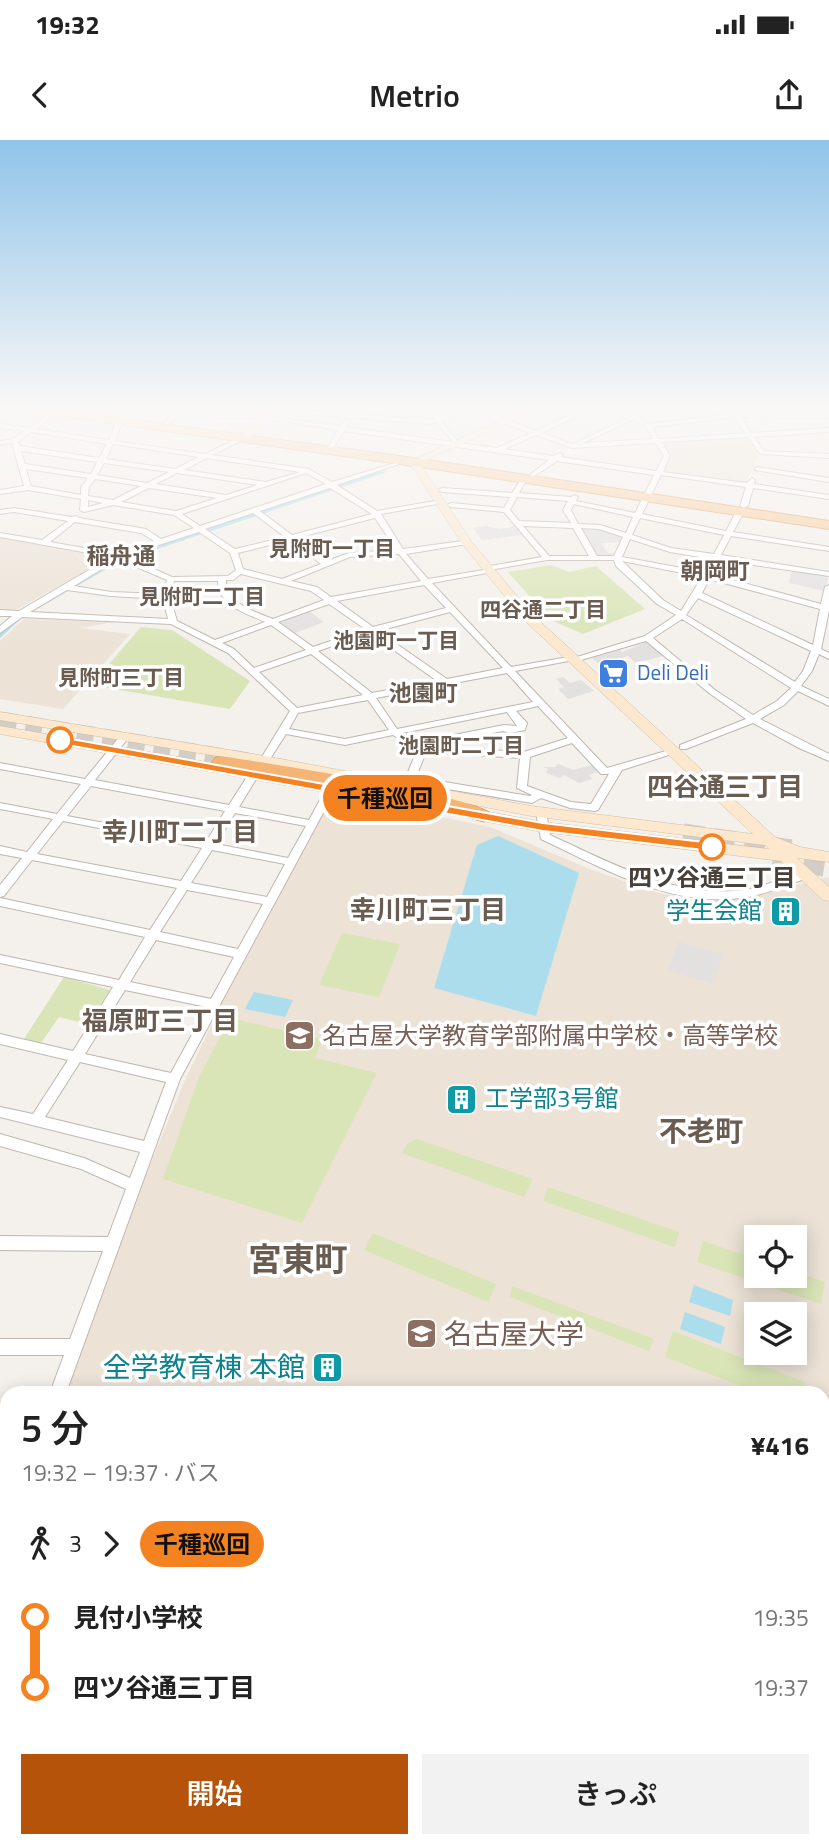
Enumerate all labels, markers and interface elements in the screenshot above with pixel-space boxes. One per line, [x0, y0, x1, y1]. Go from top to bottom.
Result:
text: 19:32 [35, 5, 100, 44]
text: Metrio [369, 71, 460, 119]
icon: back [21, 76, 59, 114]
icon: share [770, 76, 808, 114]
district label: 見附町一丁目 [269, 532, 395, 564]
district label: 稲舟通 [87, 538, 156, 573]
district label: 朝岡町 [681, 553, 750, 588]
district label: 見附町二丁目 [139, 580, 265, 612]
district label: 四谷通二丁目 [480, 593, 606, 625]
district label: 池園町一丁目 [333, 624, 459, 656]
supermarket icon: Deli Deli [597, 656, 631, 690]
place label: Deli Deli [637, 656, 709, 688]
district label: 見附町三丁目 [58, 661, 184, 693]
district label: 池園町 [389, 675, 458, 710]
unlabelled marker [47, 727, 73, 753]
district label: 池園町二丁目 [398, 729, 524, 761]
district label: 四谷通三丁目 [647, 767, 803, 806]
line badge: 千種巡回 [336, 775, 434, 821]
text: 千種巡回 [337, 780, 433, 816]
district label: 幸川町二丁目 [102, 812, 258, 851]
marker: 四ツ谷通三丁目 [699, 834, 725, 860]
place label: 四ツ谷通三丁目 [628, 859, 796, 895]
district label: 幸川町三丁目 [350, 890, 506, 929]
place label: 学生会館 [666, 892, 762, 928]
building icon: 学生会館 [768, 894, 802, 928]
district label: 福原町三丁目 [82, 1001, 238, 1040]
place label: 名古屋大学教育学部附属中学校・高等学校 [322, 1017, 778, 1053]
school or university icon: 名古屋大学教育学部附属中学校・高等学校 [282, 1019, 316, 1053]
place label: 工学部3号館 [485, 1080, 618, 1116]
building icon: 工学部3号館 [445, 1082, 479, 1116]
district label: 不老町 [659, 1109, 743, 1152]
map controls [744, 1225, 807, 1365]
button: locate [744, 1225, 807, 1288]
district label: 宮東町 [249, 1234, 348, 1284]
button: layers [744, 1302, 807, 1365]
place label: 名古屋大学 [444, 1312, 584, 1355]
school or university icon: 名古屋大学 [404, 1317, 438, 1351]
place label: 全学教育棟 本館 [103, 1345, 305, 1388]
building icon: 全学教育棟 本館 [311, 1350, 345, 1384]
text: 5 分 [21, 1399, 89, 1457]
text: ¥416 [751, 1426, 809, 1465]
text: 19:32 – 19:37 · バス [21, 1455, 220, 1490]
icon: walk [21, 1525, 59, 1563]
icon: forward [92, 1525, 130, 1563]
text: 3 [69, 1526, 82, 1561]
text: 千種巡回 [154, 1526, 250, 1562]
text: 見付小学校 [73, 1598, 203, 1637]
text: 19:35 [752, 1600, 809, 1635]
text: 四ツ谷通三丁目 [73, 1668, 255, 1707]
text: 19:37 [752, 1670, 809, 1705]
button: 開始 [21, 1754, 408, 1834]
button: きっぷ [422, 1754, 809, 1834]

